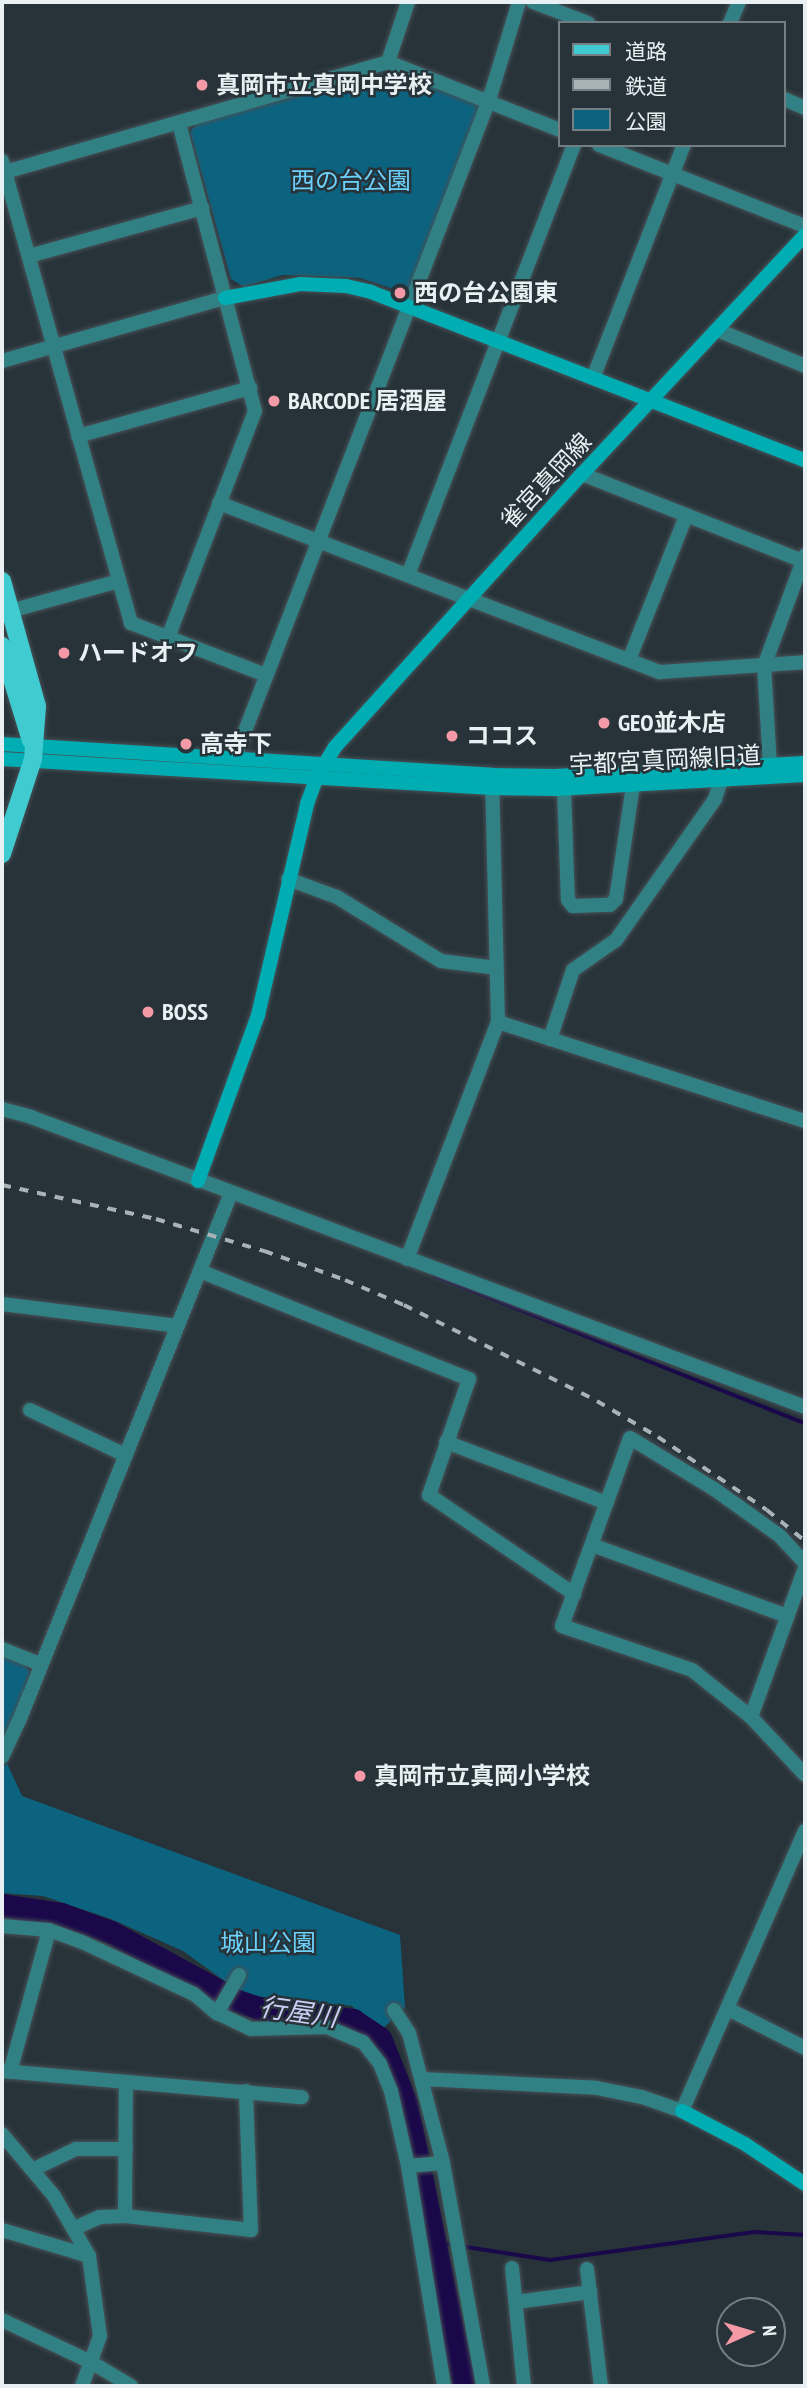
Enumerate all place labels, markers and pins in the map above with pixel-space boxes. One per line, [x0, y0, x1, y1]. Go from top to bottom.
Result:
place label: 真岡市立真岡中学校 [216, 71, 432, 99]
marker: 真岡市立真岡中学校 [194, 77, 210, 93]
place label: 西の台公園東 [414, 279, 558, 307]
marker: 西の台公園東 [392, 285, 408, 301]
place label: BARCODE 居酒屋 [288, 387, 447, 415]
marker: BARCODE 居酒屋 [266, 393, 282, 409]
place label: ハードオフ [78, 639, 198, 667]
marker: ハードオフ [56, 645, 72, 661]
place label: GEO並木店 [618, 709, 726, 737]
marker: GEO並木店 [596, 715, 612, 731]
place label: ココス [466, 722, 538, 750]
marker: ココス [444, 728, 460, 744]
place label: 高寺下 [200, 730, 272, 758]
marker: 高寺下 [178, 736, 194, 752]
place label: BOSS [162, 998, 208, 1026]
marker: BOSS [140, 1004, 156, 1020]
place label: 真岡市立真岡小学校 [374, 1762, 590, 1790]
marker: 真岡市立真岡小学校 [352, 1768, 368, 1784]

